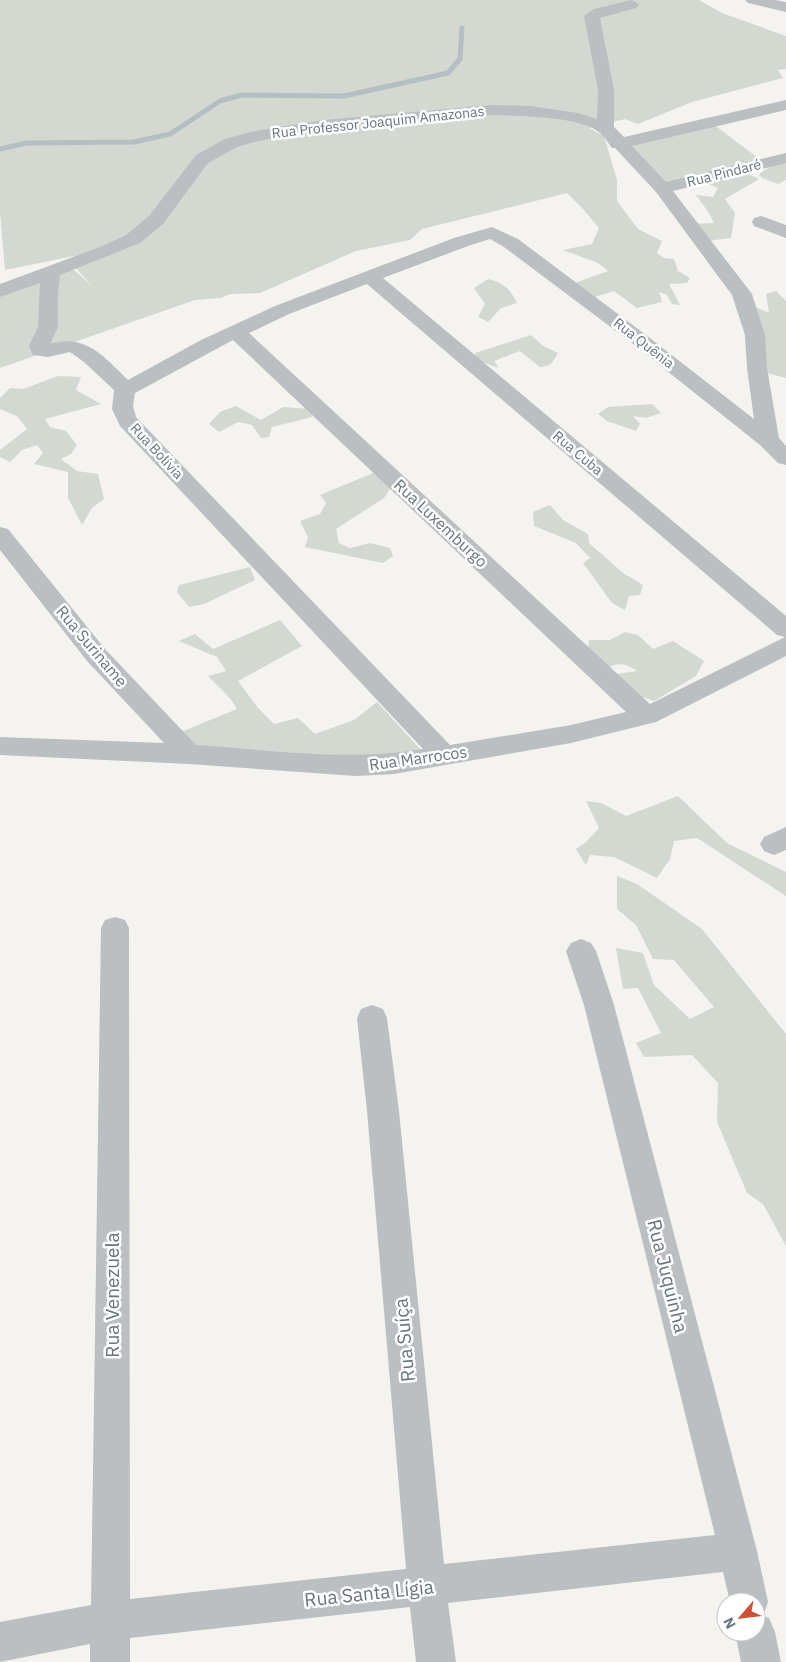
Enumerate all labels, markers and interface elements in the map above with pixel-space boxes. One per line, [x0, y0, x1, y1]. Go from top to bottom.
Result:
street label: Rua Professor Joaquim Amazonas [271, 102, 485, 142]
street label: Rua Pindaré [685, 155, 763, 191]
street label: Rua Quênia [610, 314, 678, 373]
street label: Rua Bolívia [127, 419, 188, 483]
street label: Rua Cuba [549, 427, 607, 479]
street label: Rua Luxemburgo [390, 475, 492, 571]
street label: Rua Suriname [52, 601, 132, 691]
street label: Rua Marrocos [368, 741, 468, 775]
street label: Rua Juquinha [642, 1217, 694, 1335]
street label: Rua Venezuela [100, 1232, 124, 1358]
street label: Rua Suíça [388, 1297, 420, 1383]
street label: Rua Santa Lígia [303, 1574, 435, 1612]
north arrow [716, 1592, 766, 1642]
text: N [719, 1614, 740, 1632]

